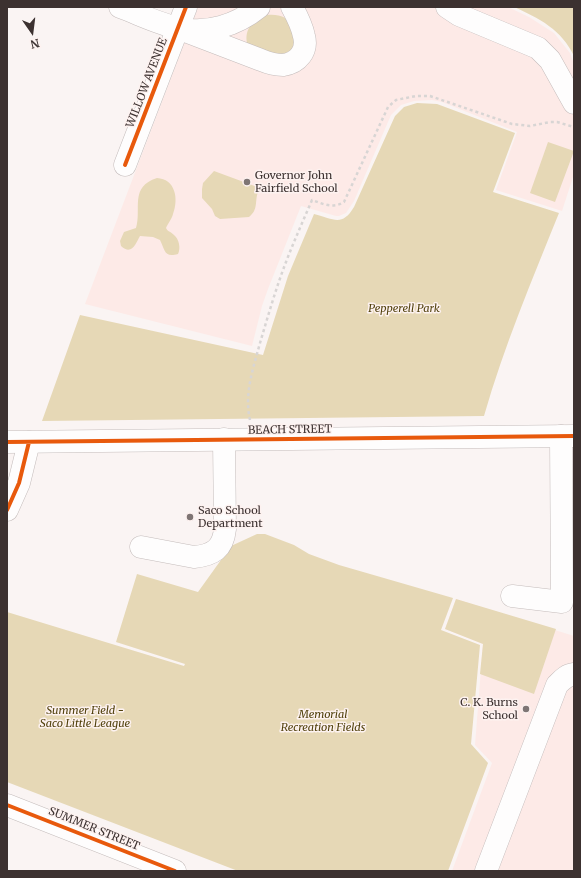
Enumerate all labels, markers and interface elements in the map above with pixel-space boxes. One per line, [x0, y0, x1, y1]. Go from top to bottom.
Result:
north arrow [12, 12, 52, 52]
text: N [29, 36, 41, 51]
street label: WILLOW AVENUE [124, 36, 170, 130]
place label: Governor John Fairfield School [255, 169, 338, 195]
marker: Governor John Fairfield School [242, 177, 252, 187]
park label: Pepperell Park [368, 302, 440, 316]
street label: BEACH STREET [248, 423, 332, 437]
place label: Saco School Department [198, 504, 262, 530]
marker: Saco School Department [185, 512, 195, 522]
place label: C. K. Burns School [460, 696, 518, 722]
park label: Summer Field - Saco Little League [40, 704, 130, 730]
marker: C. K. Burns School [521, 704, 531, 714]
park label: Memorial Recreation Fields [281, 708, 365, 734]
street label: SUMMER STREET [46, 805, 142, 853]

